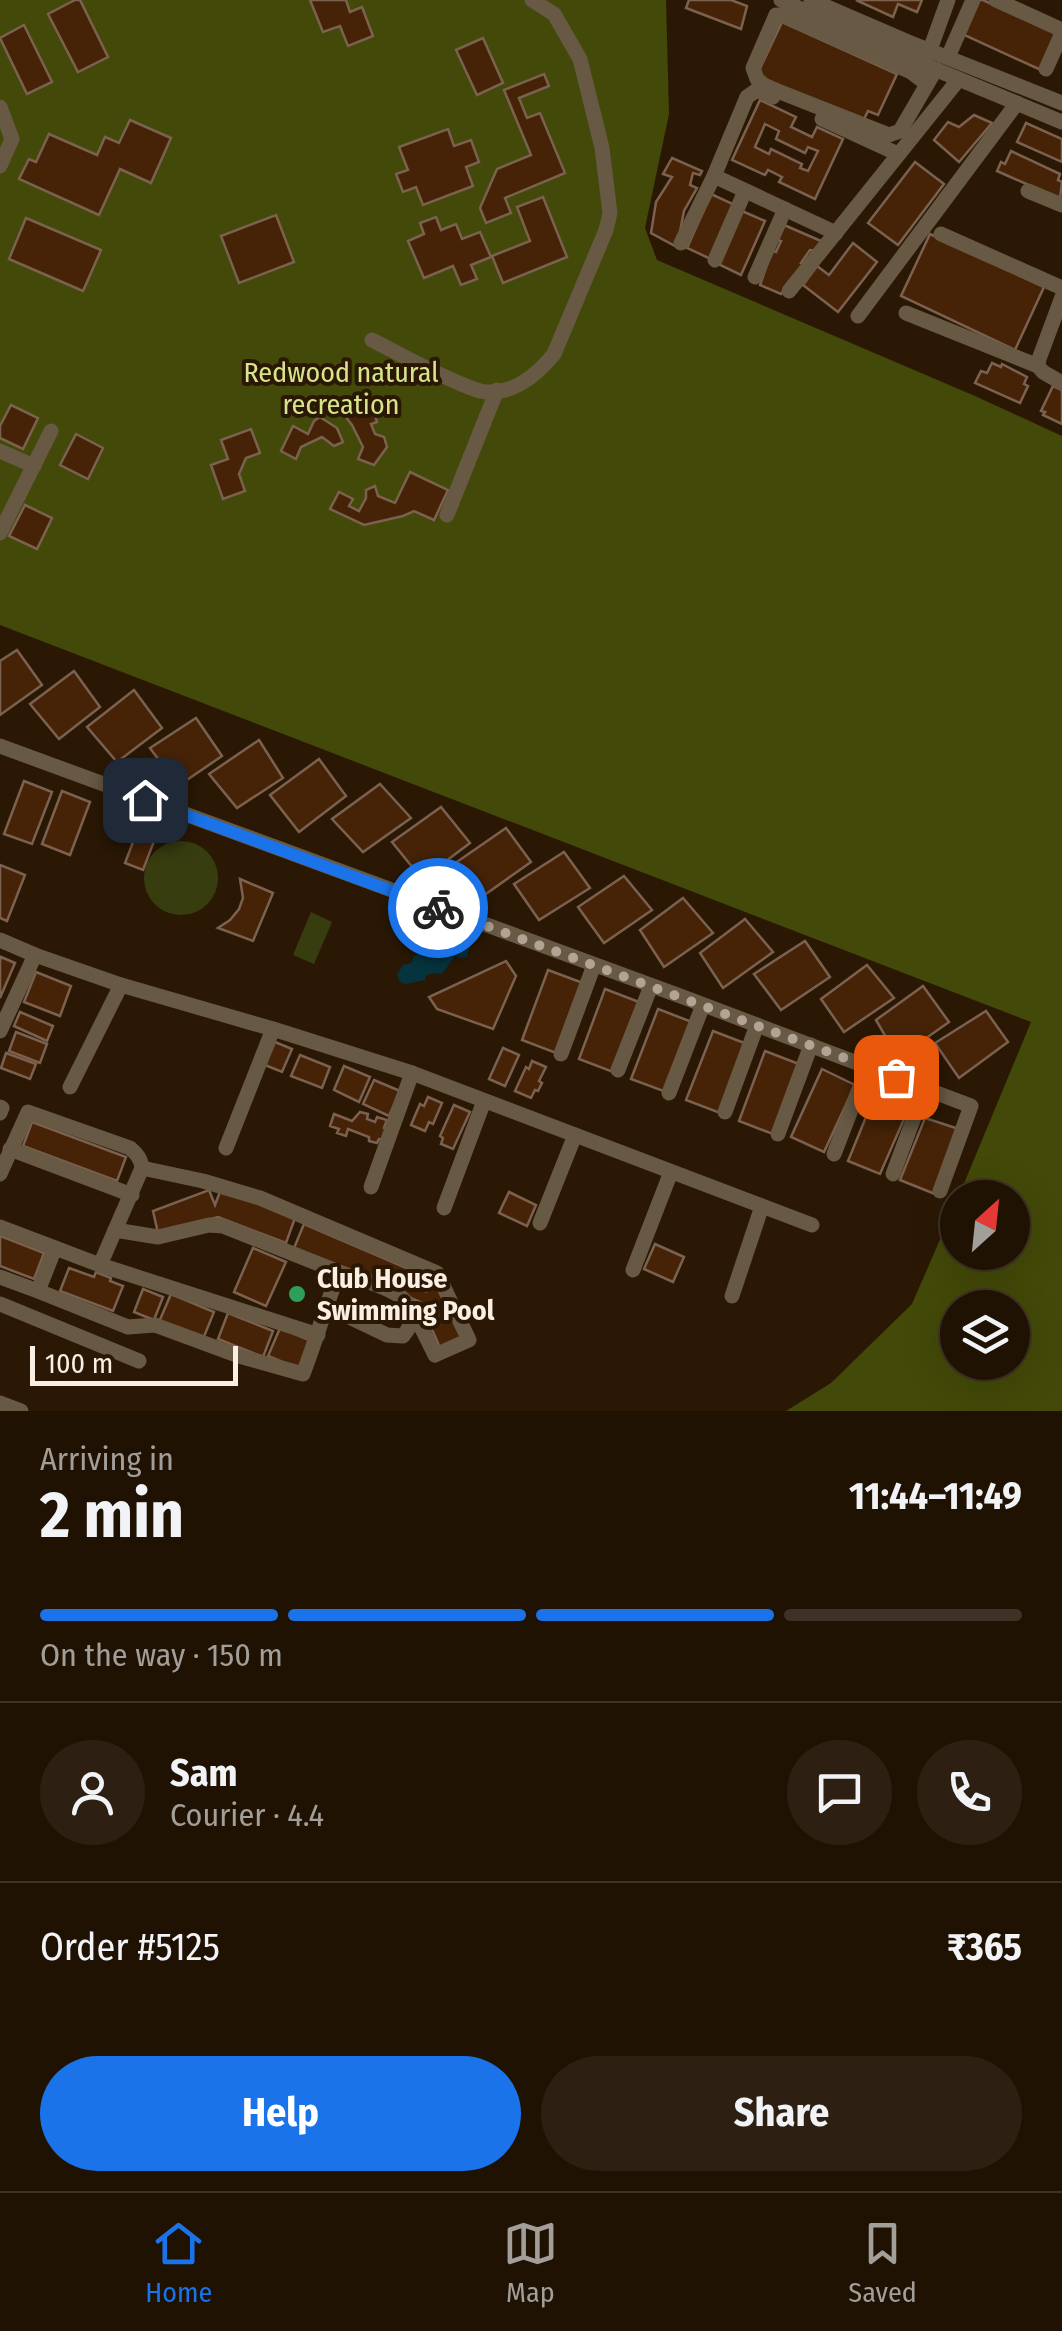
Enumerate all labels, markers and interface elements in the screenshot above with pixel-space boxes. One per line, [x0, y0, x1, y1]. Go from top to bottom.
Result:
park label: Redwood natural recreation [243, 356, 439, 421]
pin [103, 758, 188, 843]
icon: home [118, 773, 173, 828]
courier [388, 858, 488, 958]
icon: bike [411, 881, 466, 936]
pin [854, 1035, 939, 1120]
icon: bag [869, 1050, 924, 1105]
north arrow [940, 1180, 1030, 1270]
map controls [940, 1180, 1030, 1380]
place label: Club House Swimming Pool [317, 1262, 495, 1327]
marker: Club House Swimming Pool [286, 1283, 308, 1305]
button: layers [940, 1290, 1030, 1380]
scale bar [30, 1341, 238, 1386]
text: 100 m [45, 1347, 113, 1380]
text: Arriving in [40, 1440, 174, 1478]
text: 11:44–11:49 [849, 1473, 1022, 1519]
text: 2 min [40, 1476, 184, 1554]
text: On the way · 150 m [40, 1636, 283, 1674]
button: person [40, 1740, 145, 1845]
button: chat [787, 1740, 892, 1845]
button: phone [917, 1740, 1022, 1845]
text: Sam [170, 1750, 238, 1796]
text: Courier · 4.4 [170, 1796, 324, 1834]
text: Order #5125 [40, 1924, 220, 1970]
text: ₹365 [947, 1924, 1022, 1970]
button: Help [40, 2056, 521, 2171]
button: Share [541, 2056, 1022, 2171]
tab: Home [145, 2216, 212, 2309]
tab: Map [503, 2216, 558, 2309]
tab: Saved [848, 2216, 917, 2309]

